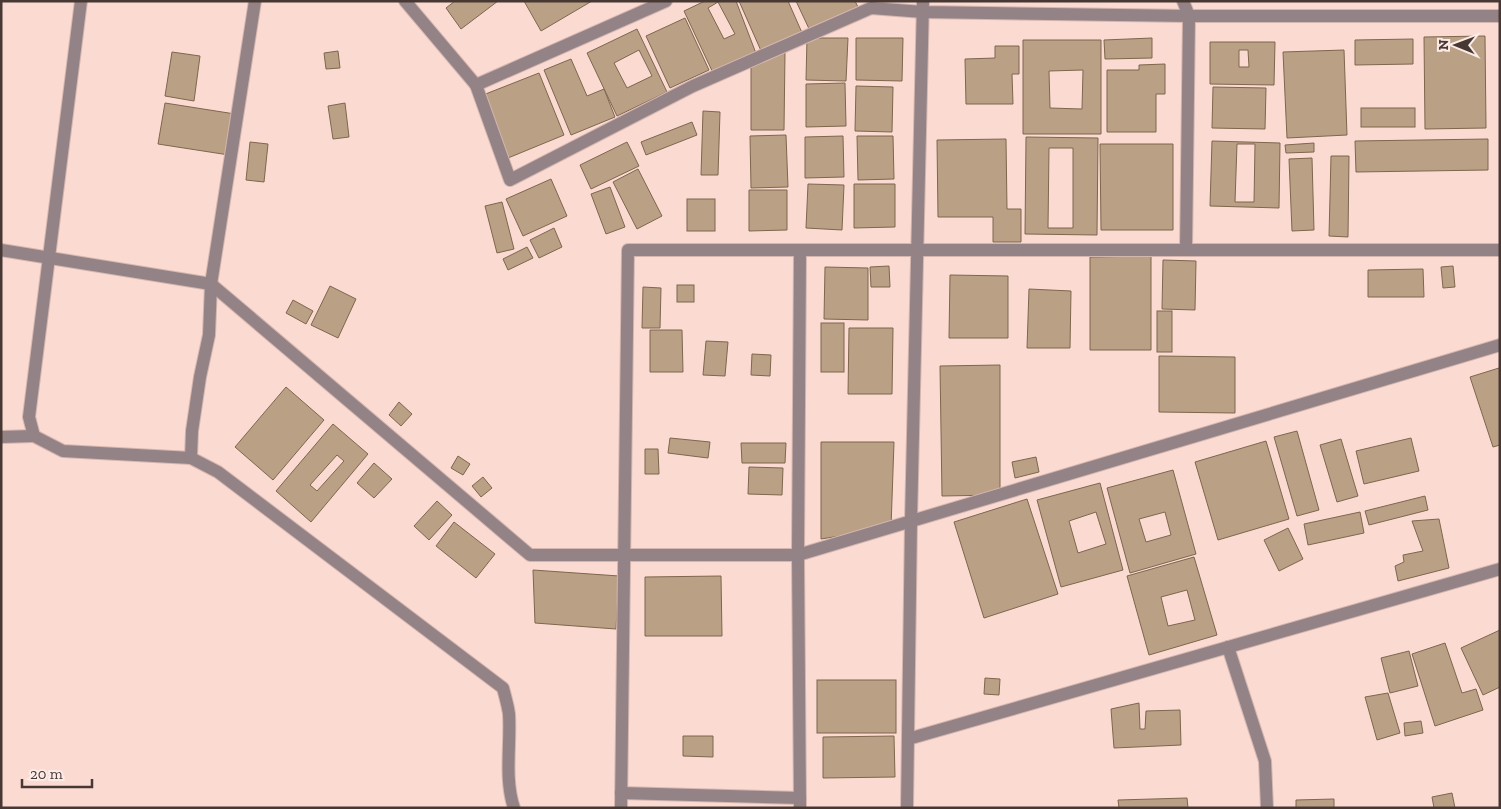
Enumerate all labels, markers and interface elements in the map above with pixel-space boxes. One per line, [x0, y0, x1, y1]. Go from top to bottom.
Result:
north arrow [1431, 20, 1481, 70]
text: N [1435, 39, 1452, 50]
scale bar [22, 756, 92, 788]
text: 20 m [30, 765, 63, 783]

